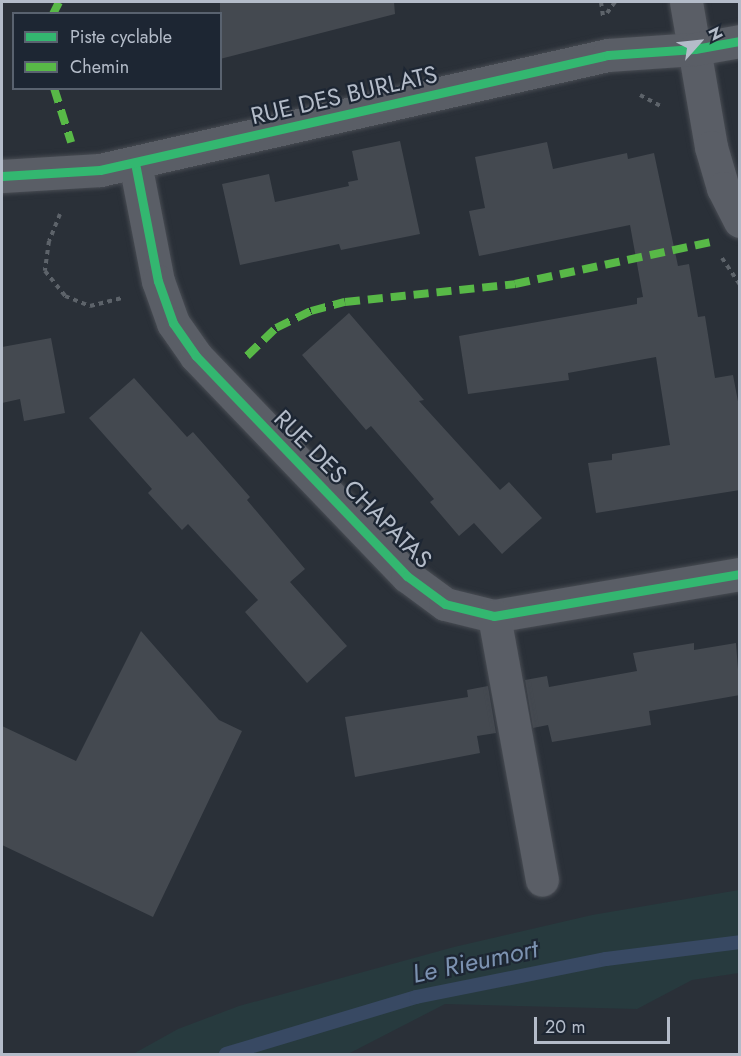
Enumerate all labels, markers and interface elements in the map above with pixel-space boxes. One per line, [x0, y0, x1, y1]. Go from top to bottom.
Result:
legend [12, 12, 222, 90]
north arrow [669, 12, 729, 72]
text: N [702, 23, 729, 44]
text: Piste cyclable [70, 24, 172, 50]
text: Chemin [70, 54, 129, 80]
street label: RUE DES BURLATS [248, 60, 440, 130]
street label: RUE DES CHAPATAS [268, 404, 438, 574]
water label: Le Rieumort [410, 934, 540, 990]
scale bar [537, 1005, 674, 1043]
text: 20 m [545, 1014, 585, 1040]

